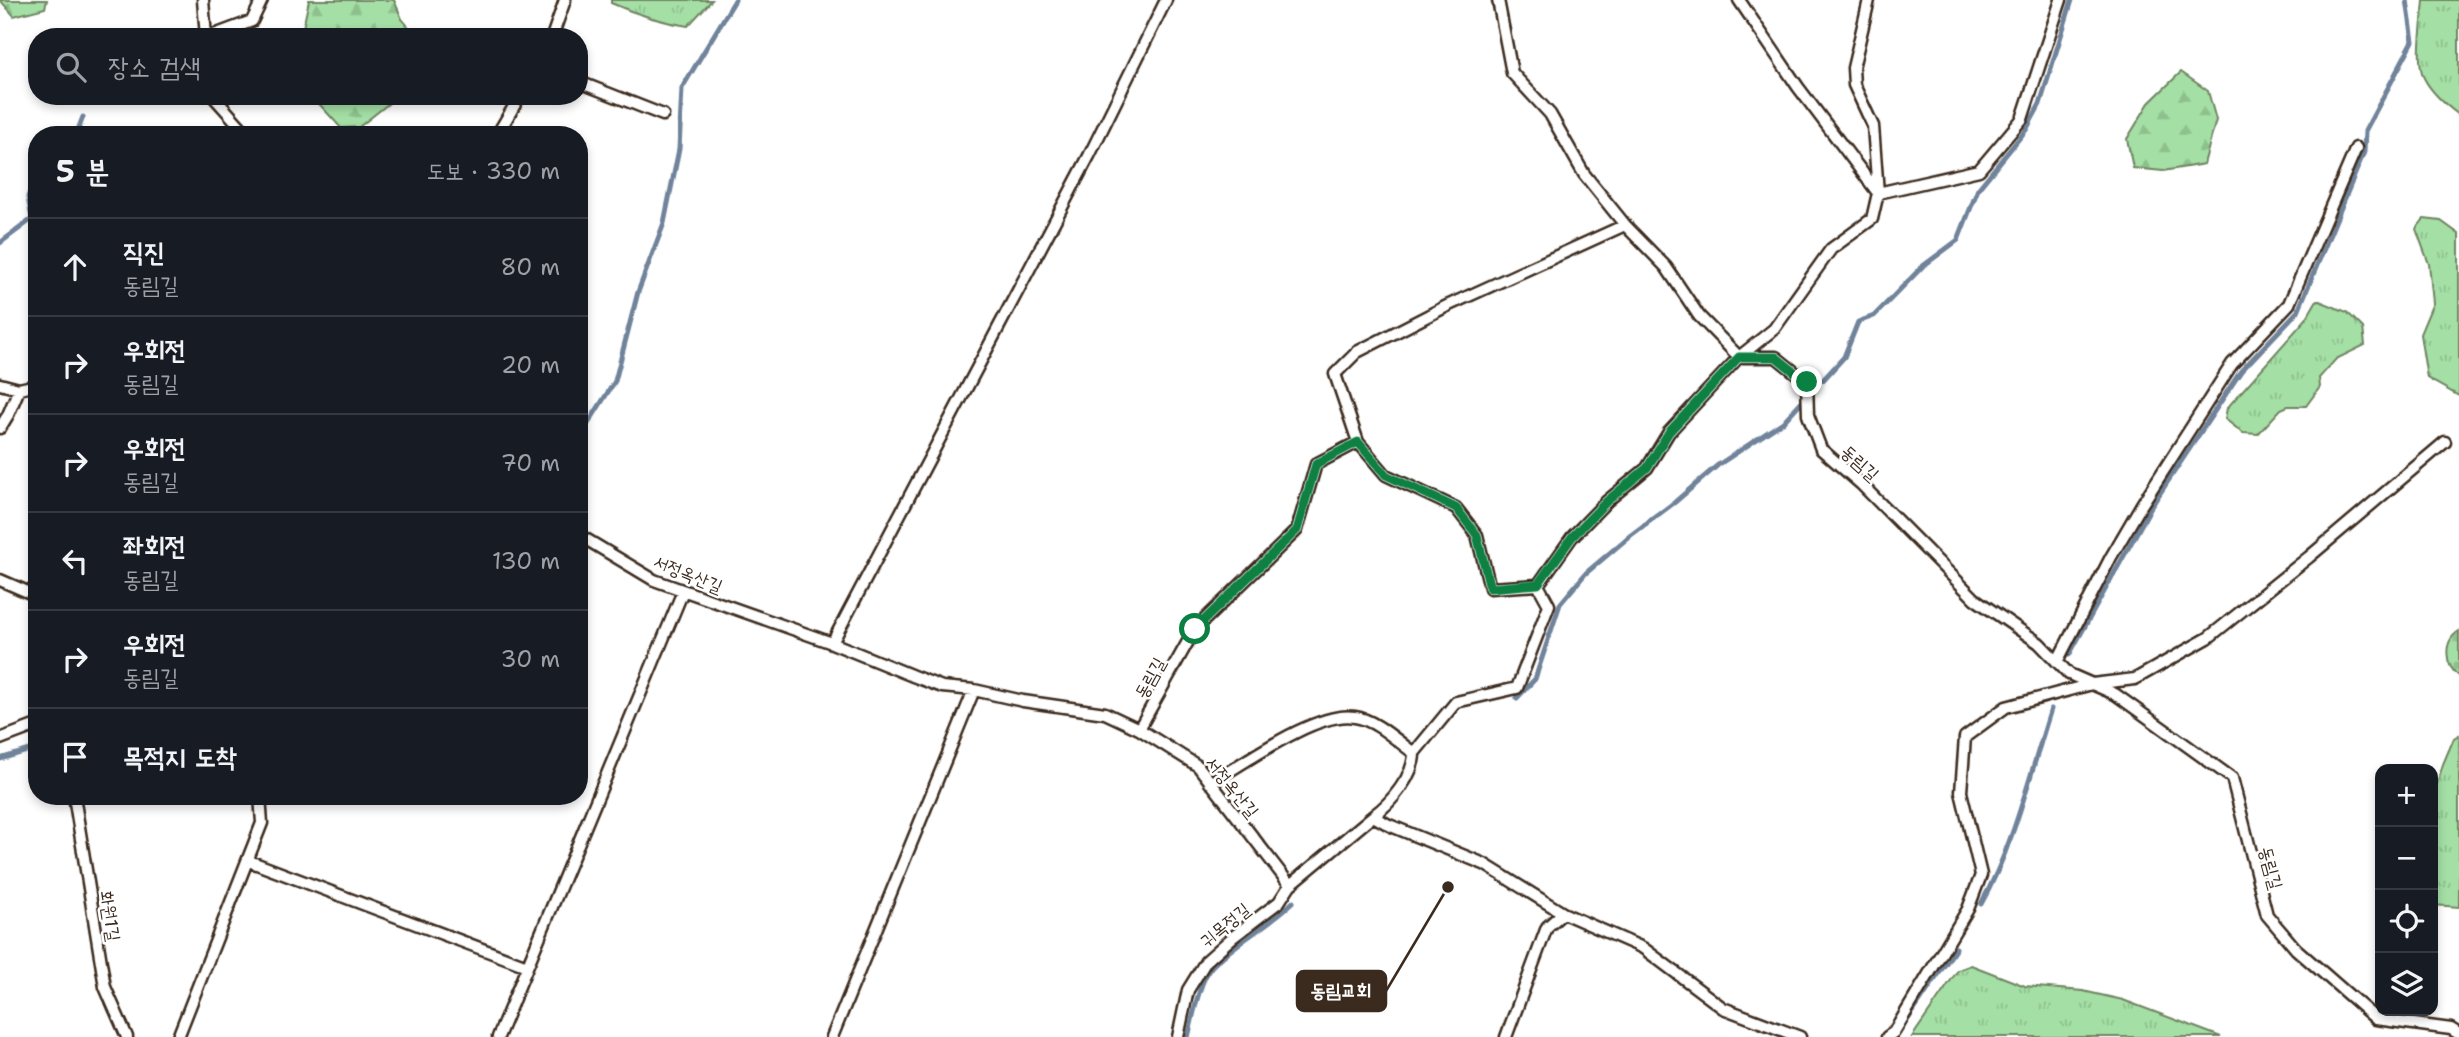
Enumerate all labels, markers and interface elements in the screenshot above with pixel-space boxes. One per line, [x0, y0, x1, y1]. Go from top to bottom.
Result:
search box [28, 28, 588, 105]
icon: search [52, 48, 90, 86]
text: 장소 검색 [108, 49, 201, 84]
text: 5 분 [56, 151, 109, 192]
text: 도보 · 330 m [427, 156, 560, 186]
text: 직진 [123, 234, 165, 269]
icon: ahead [56, 248, 94, 286]
text: 80 m [501, 252, 560, 282]
text: 동림길 [123, 270, 179, 300]
text: 우회전 [123, 332, 186, 367]
icon: right [56, 346, 94, 384]
text: 20 m [501, 350, 560, 380]
route end [1791, 366, 1822, 397]
text: 동림길 [123, 368, 179, 398]
text: 우회전 [123, 430, 186, 465]
street label: 동림길 [1836, 440, 1885, 487]
icon: right [56, 444, 94, 482]
text: 70 m [501, 448, 560, 478]
text: 동림길 [123, 466, 179, 496]
text: 좌회전 [123, 528, 186, 563]
icon: left [56, 542, 94, 580]
text: 130 m [492, 546, 560, 576]
street label: 서정옥산길 [650, 549, 727, 599]
text: 동림길 [123, 564, 179, 594]
route start [1179, 613, 1210, 644]
text: 우회전 [123, 626, 186, 661]
icon: right [56, 640, 94, 678]
text: 30 m [501, 644, 560, 674]
street label: 동림길 [1129, 653, 1171, 703]
text: 동림길 [123, 662, 179, 692]
icon: arrive [56, 738, 94, 776]
text: 목적지 도착 [123, 739, 237, 774]
street label: 서정옥산길 [1200, 751, 1264, 823]
map controls [2375, 764, 2438, 1016]
button: + [2375, 764, 2438, 827]
button: − [2375, 827, 2438, 890]
street label: 동림길 [2254, 844, 2288, 893]
street label: 화원1길 [94, 889, 126, 944]
button: locate [2375, 890, 2438, 953]
street label: 귀목정길 [1195, 897, 1255, 953]
button: layers [2375, 953, 2438, 1016]
callout: 동림교회 [1297, 971, 1386, 1011]
text: 동림교회 [1310, 978, 1372, 1003]

